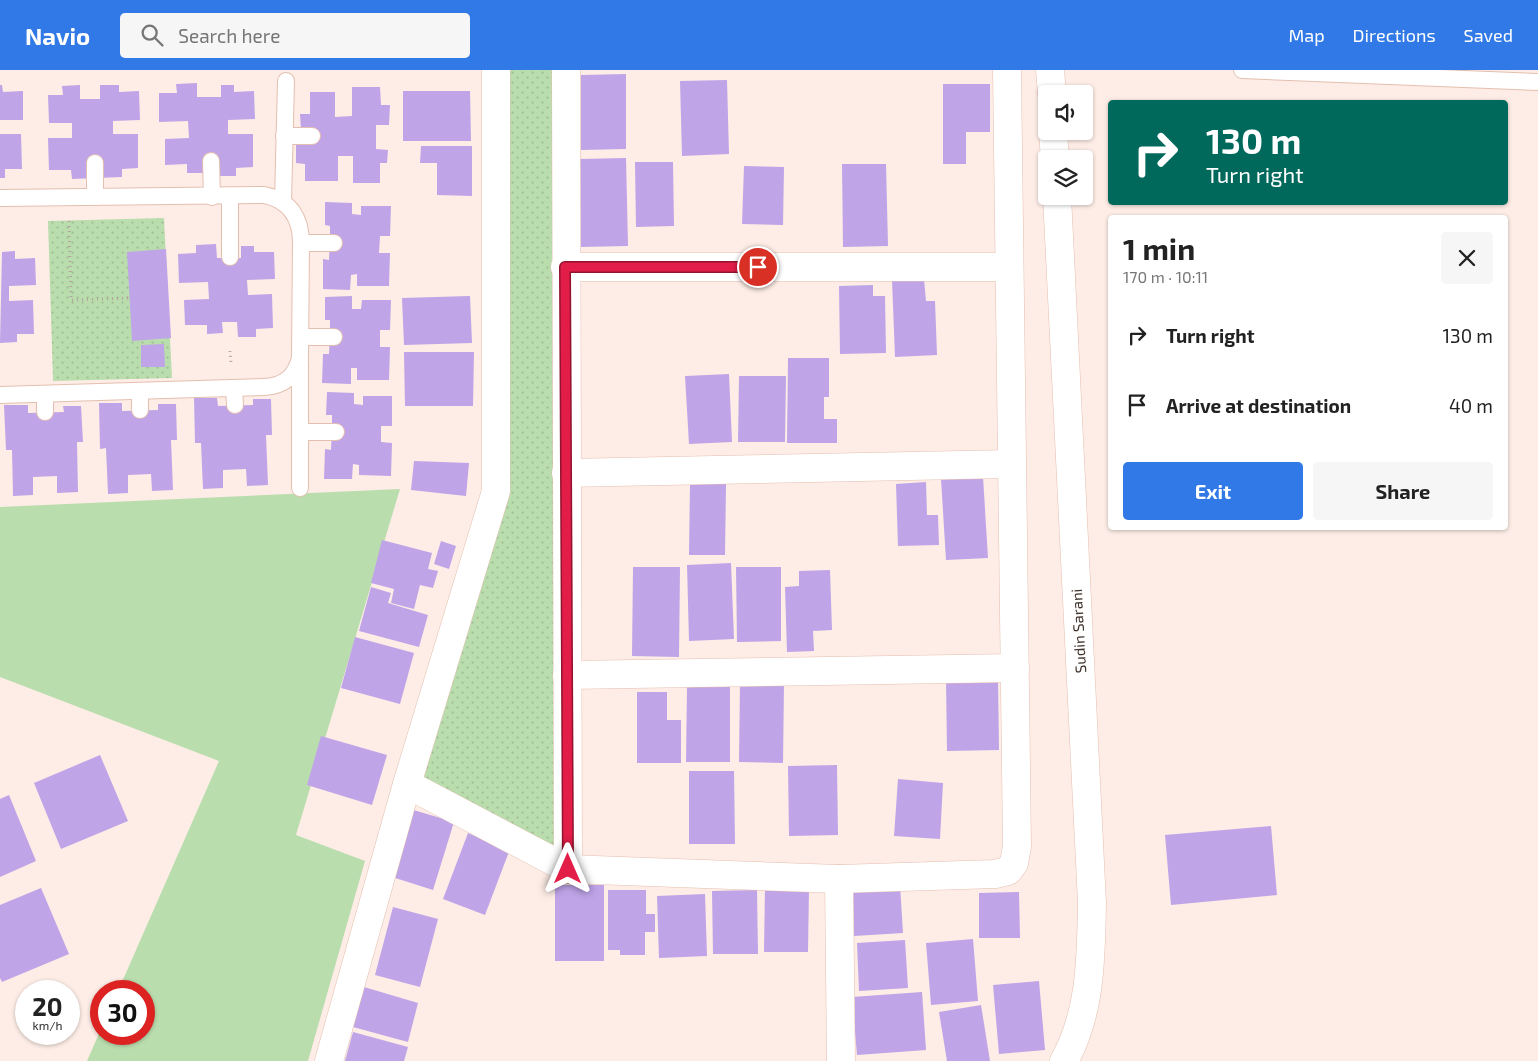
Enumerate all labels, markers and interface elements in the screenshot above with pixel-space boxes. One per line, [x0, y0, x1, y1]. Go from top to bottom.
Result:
search box [120, 13, 470, 58]
text: Navio [25, 21, 90, 50]
icon: search [138, 21, 166, 49]
text: Search here [178, 24, 280, 47]
text: Map [1288, 24, 1325, 46]
text: Directions [1353, 24, 1436, 46]
text: Saved [1464, 24, 1513, 46]
map controls [1038, 85, 1093, 205]
button: sound [1038, 85, 1093, 140]
text: 130 m [1206, 119, 1301, 161]
icon: right [1123, 120, 1188, 185]
button: layers [1038, 150, 1093, 205]
text: Turn right [1206, 161, 1304, 187]
text: 1 min [1123, 230, 1195, 266]
button: close [1441, 232, 1493, 284]
pin [737, 246, 779, 288]
icon: arrive [744, 253, 772, 281]
text: 170 m · 10:11 [1123, 267, 1208, 286]
icon: right [1123, 321, 1151, 349]
text: Turn right [1166, 324, 1254, 347]
text: 130 m [1443, 324, 1493, 347]
icon: arrive [1123, 391, 1151, 419]
text: Arrive at destination [1166, 394, 1351, 417]
text: 40 m [1449, 394, 1493, 417]
button: Exit [1123, 462, 1303, 520]
button: Share [1313, 462, 1493, 520]
street label: Sudin Sarani [1067, 588, 1089, 674]
position arrow [541, 842, 593, 894]
speed limit sign: 30 [90, 980, 155, 1045]
text: 20 [32, 991, 63, 1021]
text: km/h [33, 1018, 62, 1032]

